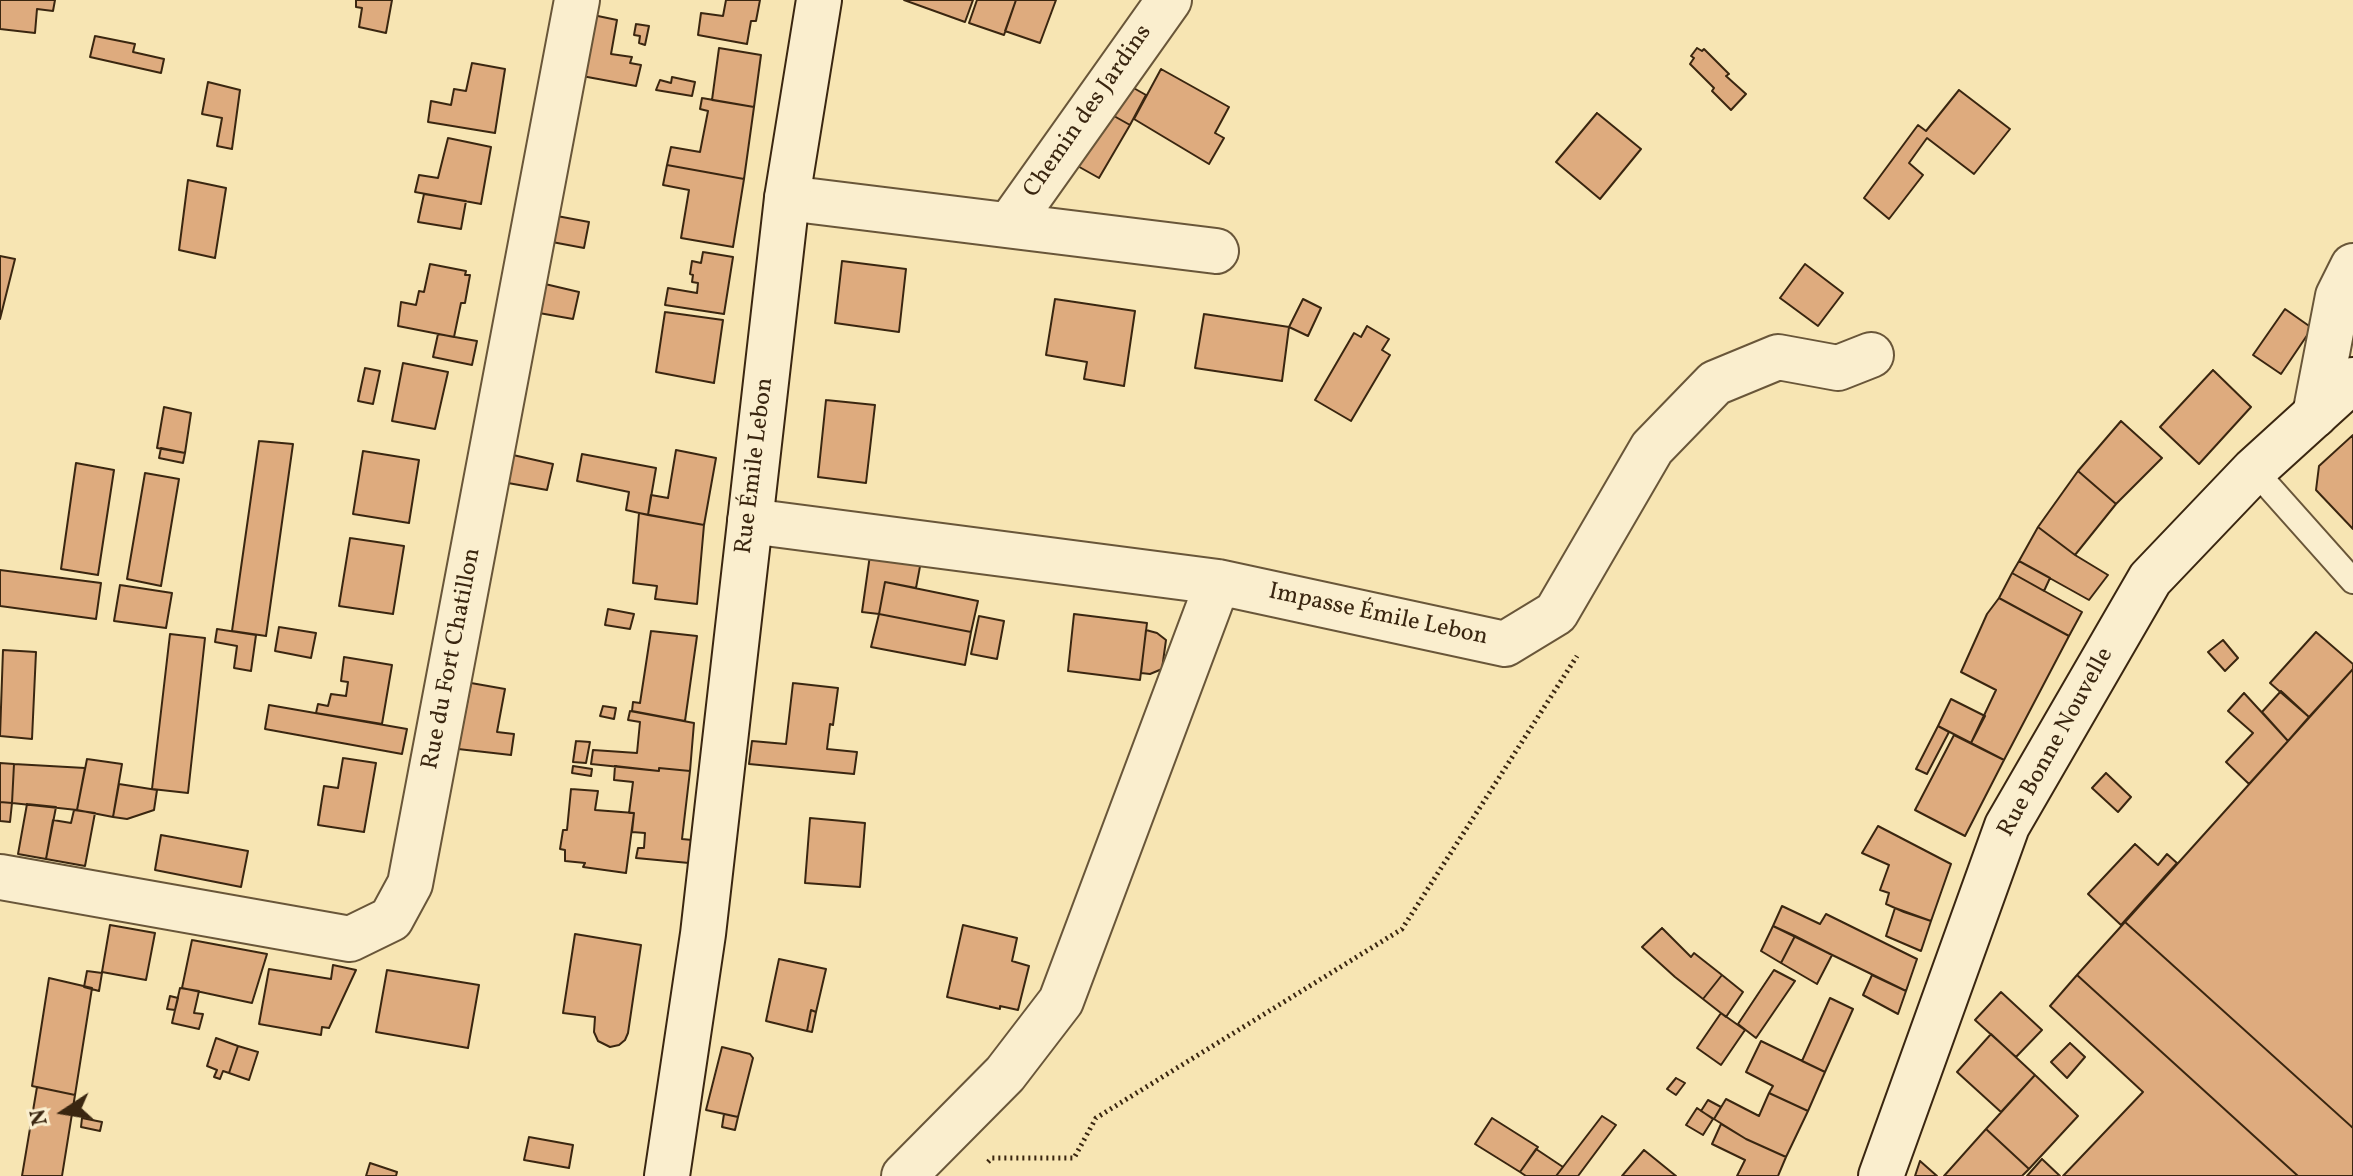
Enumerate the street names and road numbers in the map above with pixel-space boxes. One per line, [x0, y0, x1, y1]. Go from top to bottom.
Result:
street label: Chemin des Jardins [1019, 20, 1159, 204]
street label: Rue Émile Lebon [731, 376, 781, 556]
street label: Rue du Fort Chatillon [417, 546, 489, 772]
street label: Impasse Émile Lebon [1266, 579, 1490, 653]
street label: Rue Bonne Nouvelle [1993, 643, 2121, 843]

